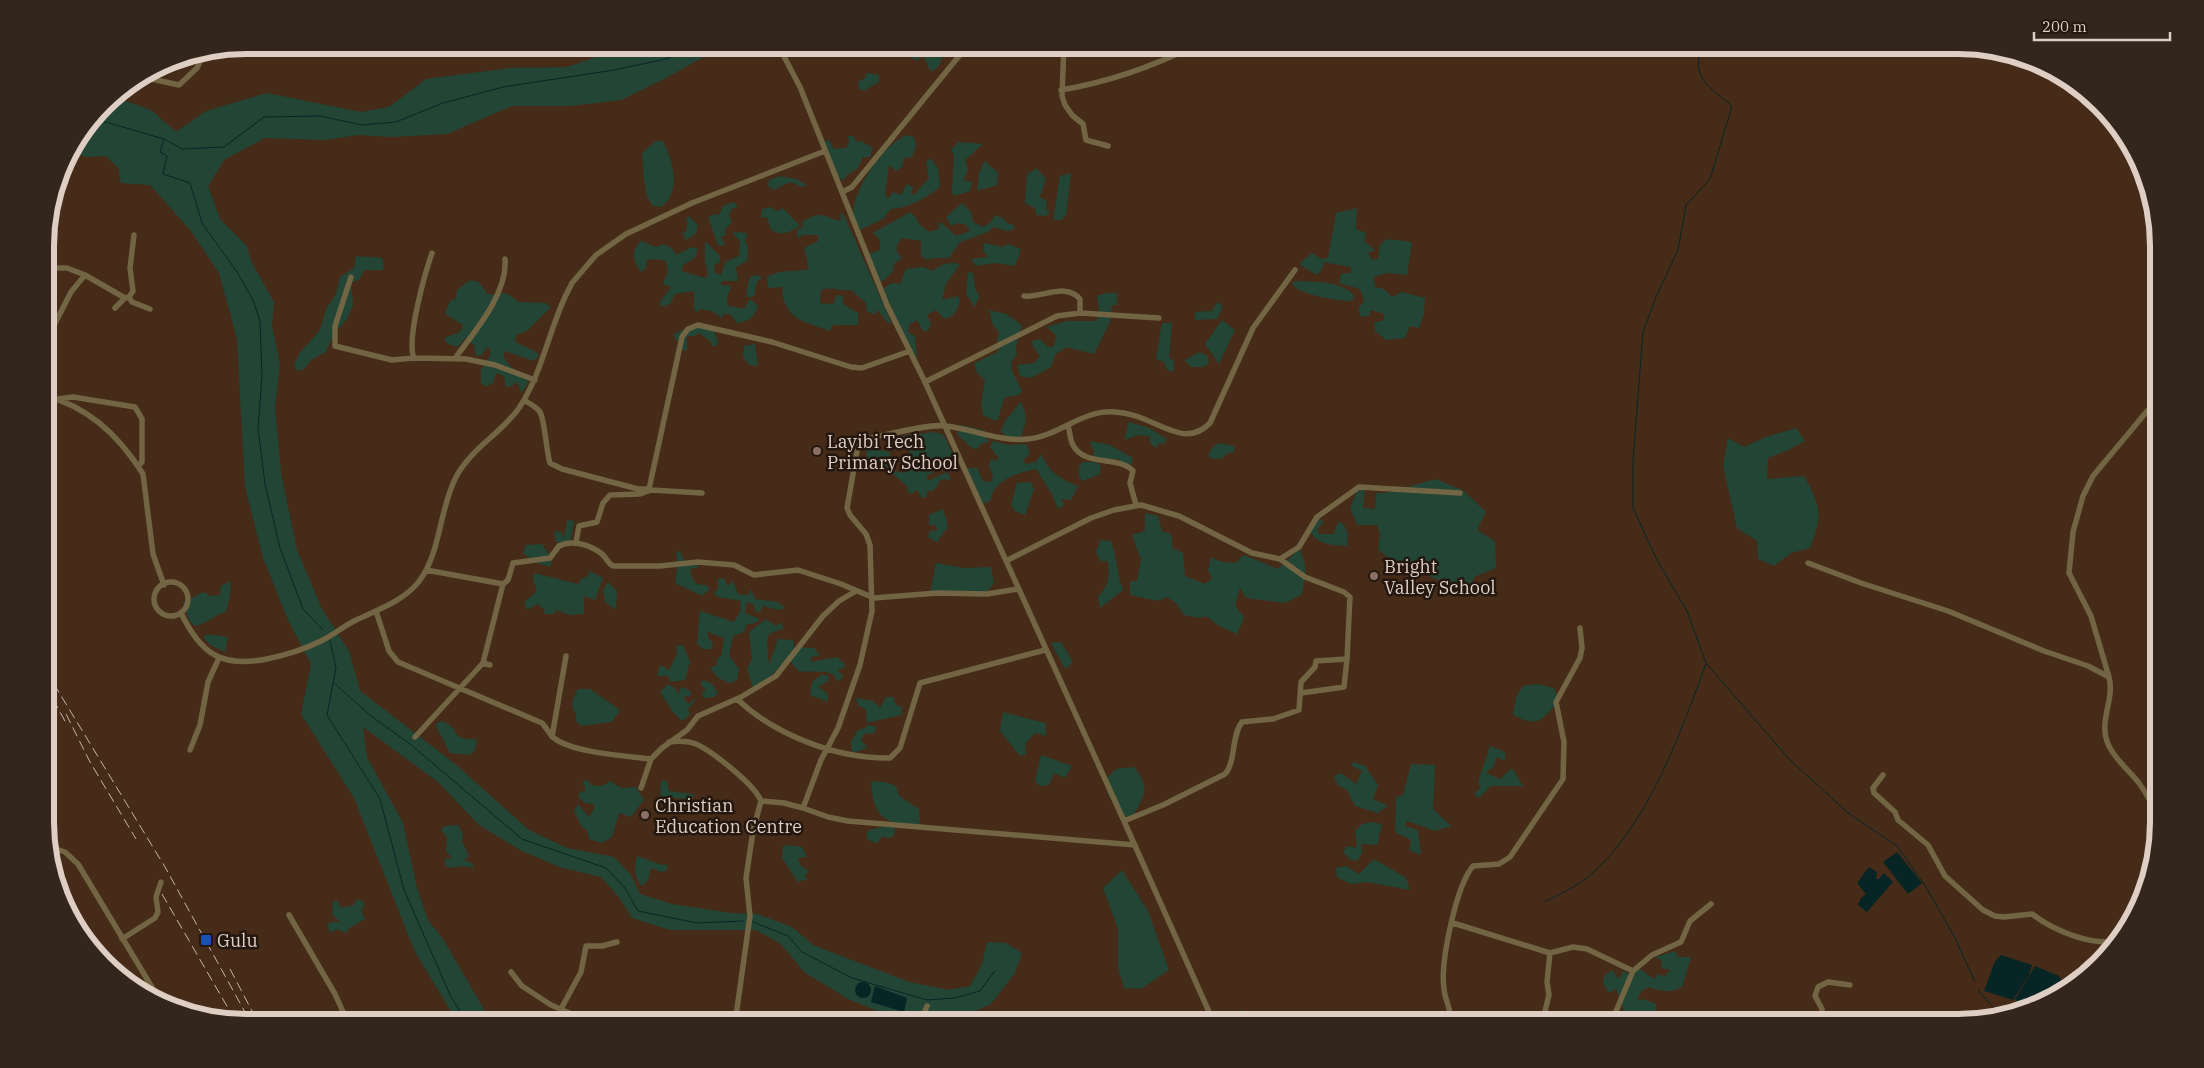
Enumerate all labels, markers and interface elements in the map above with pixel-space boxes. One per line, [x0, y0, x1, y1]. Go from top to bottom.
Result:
scale bar [2034, 10, 2170, 42]
text: 200 m [2042, 17, 2087, 36]
place label: Layibi Tech Primary School [827, 430, 958, 474]
marker: Layibi Tech Primary School [811, 445, 823, 457]
place label: Bright Valley School [1384, 555, 1496, 599]
marker: Bright Valley School [1368, 570, 1380, 582]
place label: Christian Education Centre [655, 794, 802, 838]
marker: Christian Education Centre [639, 809, 651, 821]
place label: Gulu [217, 929, 258, 952]
marker: Gulu [199, 933, 213, 947]

